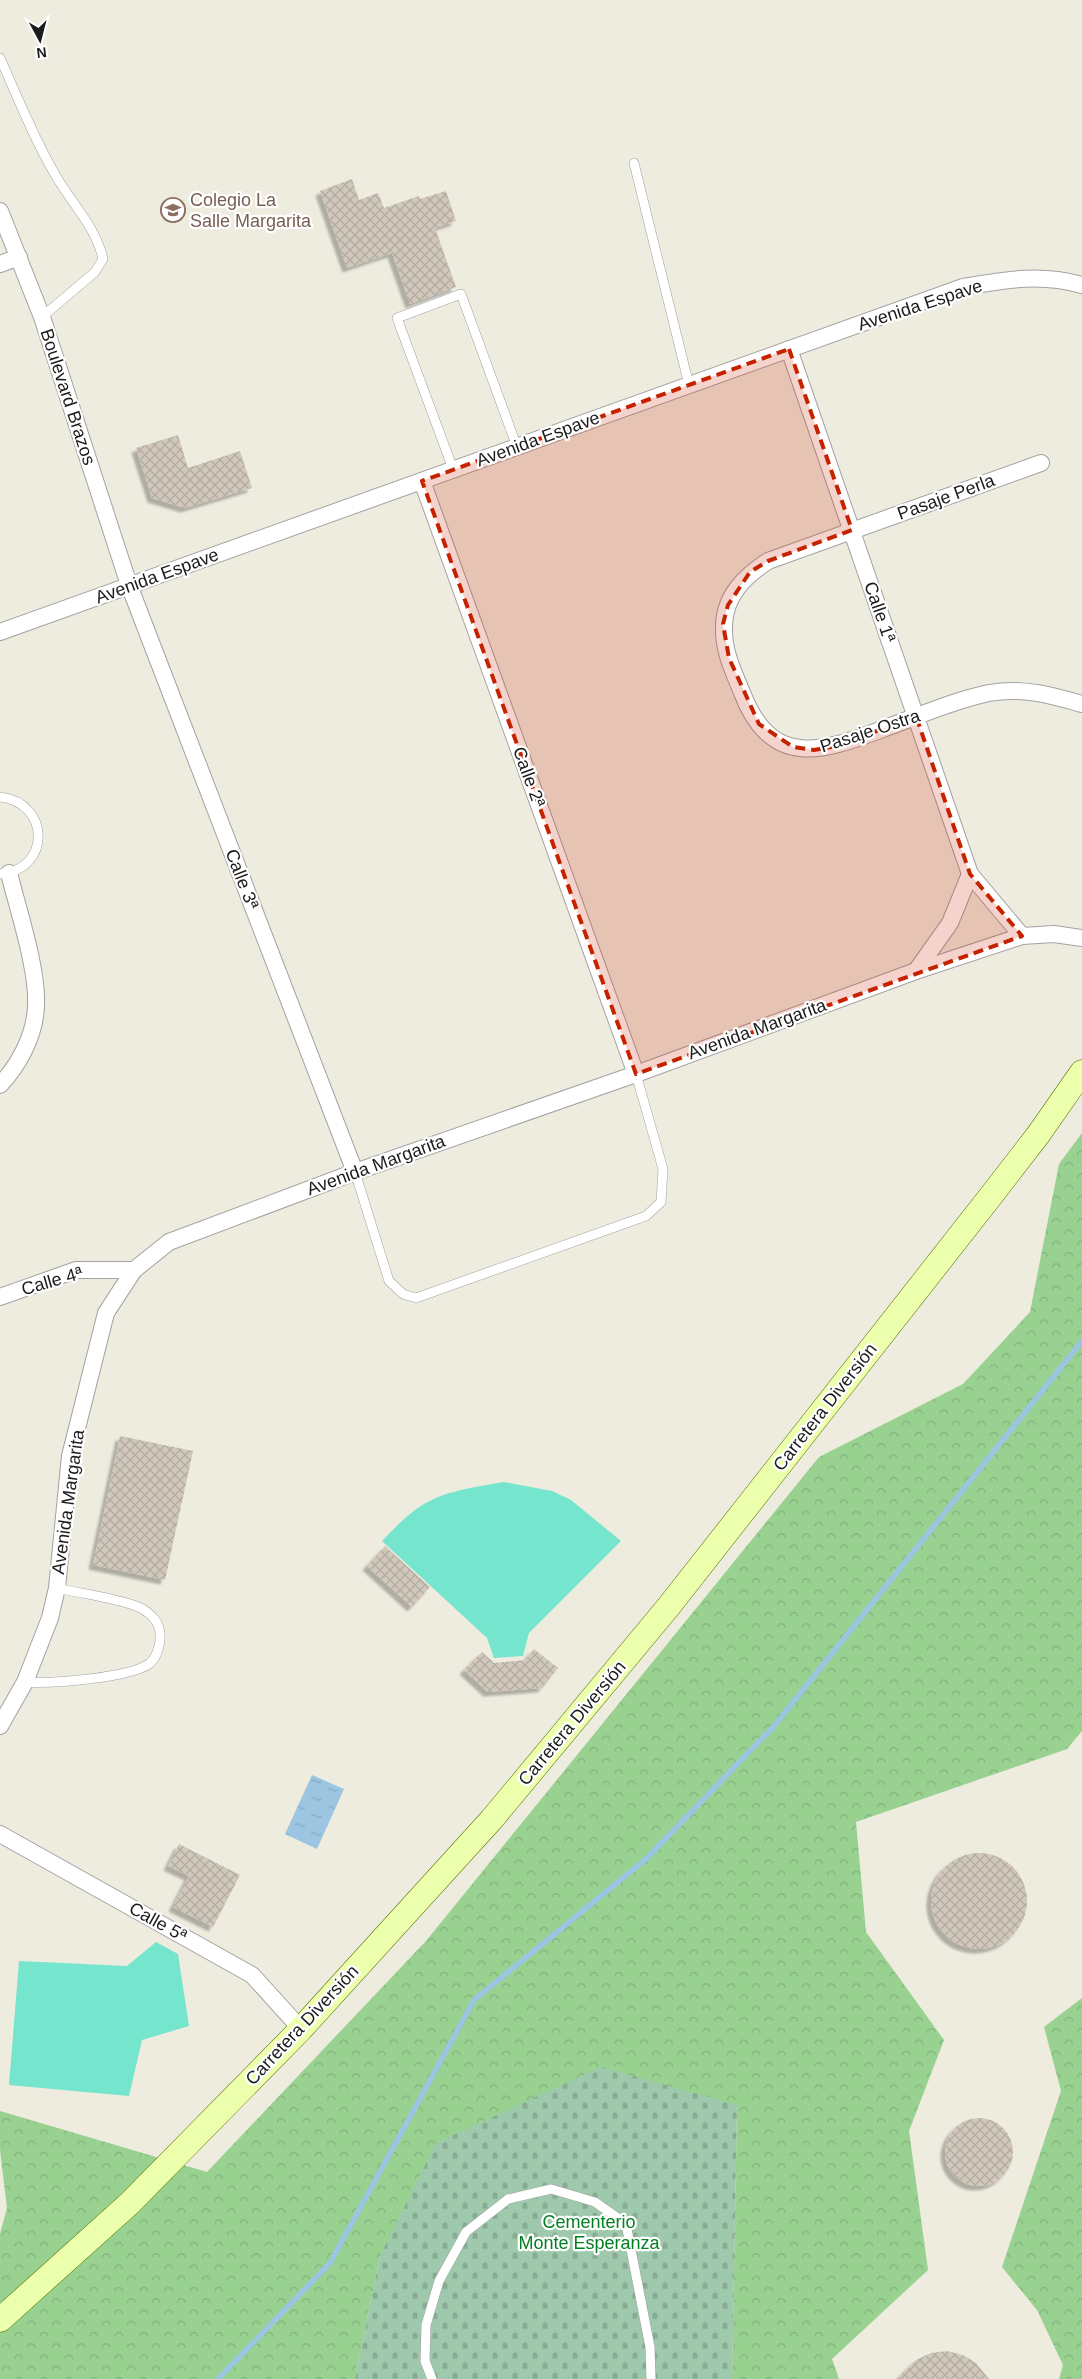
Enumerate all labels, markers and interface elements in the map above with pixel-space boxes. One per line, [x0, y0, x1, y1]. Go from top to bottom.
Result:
north arrow [15, 15, 65, 65]
text: N [36, 44, 48, 61]
place label: Colegio La Salle Margarita [190, 190, 312, 231]
school or university icon: Colegio La Salle Margarita [160, 197, 186, 223]
street label: Avenida Espave [855, 275, 985, 335]
street label: Boulevard Brazos [37, 326, 99, 468]
street label: Avenida Espave [474, 407, 602, 471]
street label: Pasaje Perla [895, 470, 998, 524]
street label: Avenida Espave [93, 544, 221, 608]
street label: Calle 1ª [860, 579, 900, 645]
street label: Pasaje Ostra [817, 705, 924, 757]
street label: Calle 2ª [509, 744, 549, 810]
street label: Calle 3ª [221, 846, 263, 912]
street label: Avenida Margarita [685, 994, 830, 1063]
street label: Avenida Margarita [304, 1130, 449, 1199]
street label: Calle 4ª [19, 1263, 85, 1299]
street label: Carretera Diversión [769, 1339, 881, 1475]
street label: Avenida Margarita [48, 1427, 88, 1576]
street label: Carretera Diversión [514, 1657, 630, 1789]
street label: Calle 5ª [126, 1898, 191, 1946]
street label: Carretera Diversión [241, 1961, 363, 2089]
park label: Cementerio Monte Esperanza [518, 2212, 661, 2253]

